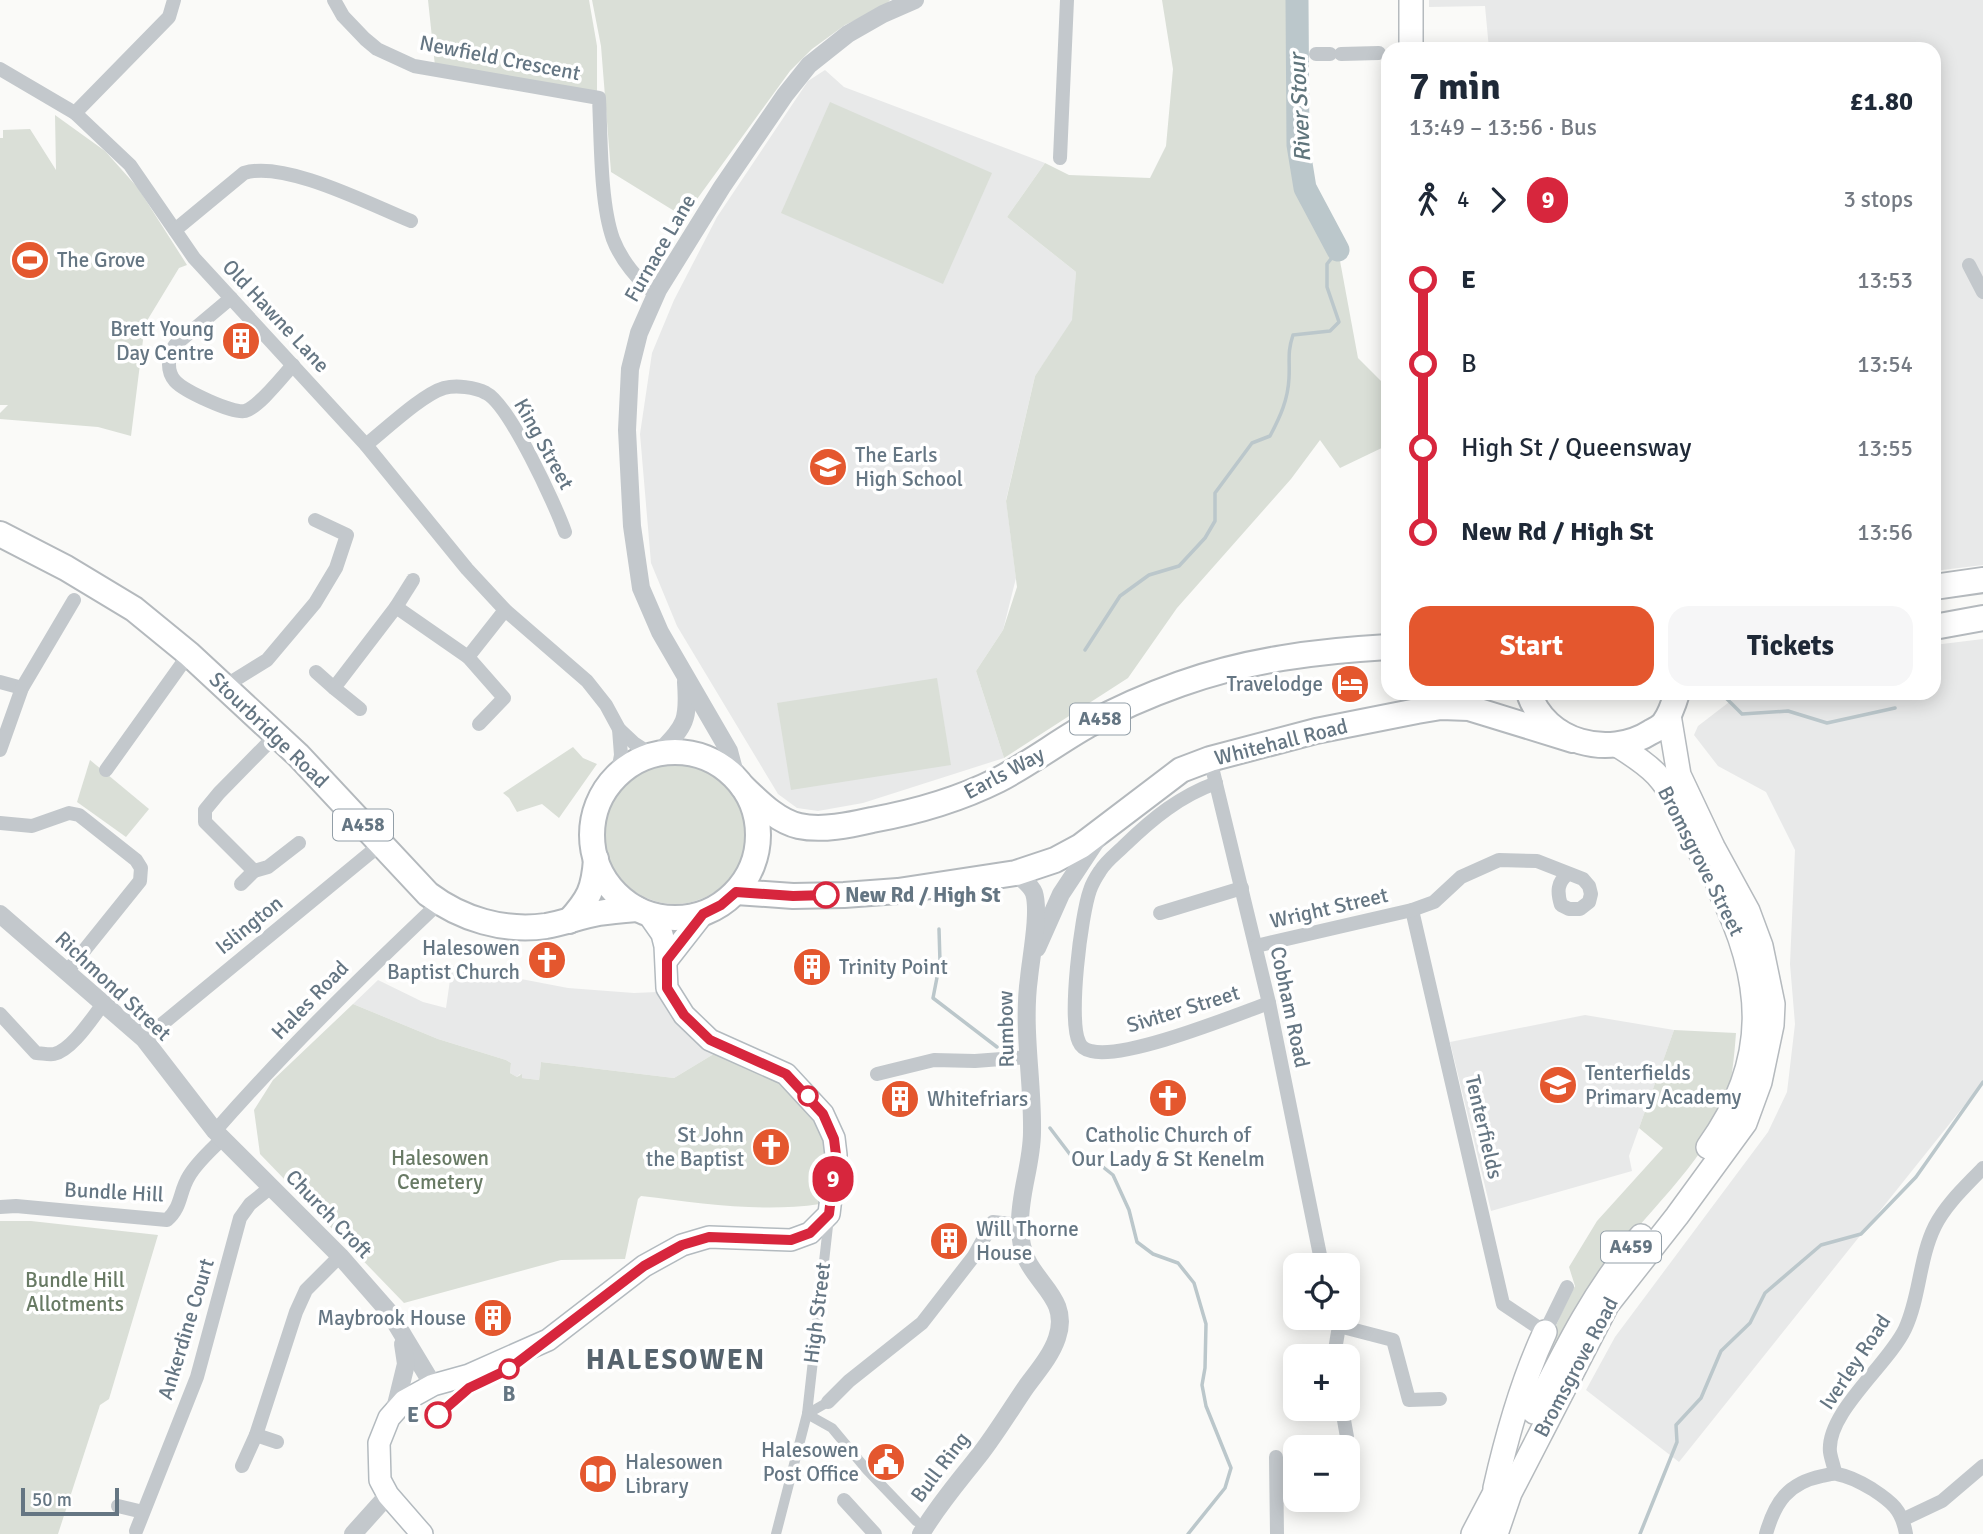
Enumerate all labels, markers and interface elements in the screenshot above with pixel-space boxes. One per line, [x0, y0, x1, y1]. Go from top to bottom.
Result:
street label: Newfield Crescent [417, 30, 583, 86]
water label: River Stour [1282, 49, 1317, 163]
text: 7 min [1409, 63, 1501, 110]
text: £1.80 [1849, 86, 1913, 118]
text: 13:49 – 13:56 · Bus [1409, 113, 1597, 142]
icon: walk [1409, 181, 1447, 219]
icon: forward [1479, 181, 1517, 219]
text: 4 [1457, 185, 1469, 214]
text: 9 [1541, 185, 1554, 215]
text: 3 stops [1843, 185, 1913, 214]
street label: Furnace Lane [619, 190, 701, 306]
sports icon: The Grove [9, 239, 51, 281]
place label: The Grove [57, 247, 145, 273]
street label: Old Hawne Lane [217, 254, 335, 378]
text: E [1461, 264, 1476, 296]
text: 13:53 [1857, 266, 1913, 295]
place label: Brett Young Day Centre [110, 316, 214, 366]
building icon: Brett Young Day Centre [220, 320, 262, 362]
text: B [1461, 348, 1477, 380]
text: 13:54 [1857, 350, 1913, 379]
street label: King Street [508, 394, 580, 494]
text: High St / Queensway [1461, 432, 1691, 464]
text: 13:55 [1857, 434, 1913, 463]
place label: The Earls High School [855, 442, 963, 492]
school or university icon: The Earls High School [807, 446, 849, 488]
text: New Rd / High St [1461, 516, 1654, 548]
text: 13:56 [1857, 518, 1913, 547]
button: Start [1409, 606, 1654, 686]
button: Tickets [1668, 606, 1913, 686]
hotel icon: Travelodge [1329, 663, 1371, 705]
street label: Stourbridge Road [204, 666, 334, 794]
place label: Travelodge [1226, 671, 1323, 697]
road number: A458 [1070, 704, 1130, 734]
street label: Whitehall Road [1212, 713, 1350, 771]
street label: Earls Way [959, 741, 1049, 805]
street label: Bromsgrove Street [1652, 782, 1750, 940]
road number: A458 [333, 810, 393, 840]
marker: New Rd / High St [813, 882, 839, 908]
place label: New Rd / High St [845, 882, 1001, 908]
street label: Wright Street [1267, 882, 1391, 934]
street label: Islington [210, 890, 288, 960]
street label: Richmond Street [50, 926, 176, 1046]
place label: Halesowen Baptist Church [387, 935, 520, 985]
church icon: Halesowen Baptist Church [526, 939, 568, 981]
street label: Cobham Road [1265, 944, 1315, 1070]
building icon: Trinity Point [791, 946, 833, 988]
place label: Trinity Point [839, 954, 948, 980]
street label: Hales Road [266, 955, 354, 1045]
street label: Siviter Street [1123, 979, 1243, 1039]
street label: Rumbow [992, 990, 1020, 1068]
place label: Tenterfields Primary Academy [1585, 1060, 1742, 1110]
school or university icon: Tenterfields Primary Academy [1537, 1064, 1579, 1106]
street label: Tenterfields [1459, 1073, 1509, 1181]
church icon: Catholic Church of Our Lady & St Kenelm [1147, 1077, 1189, 1119]
building icon: Whitefriars [879, 1078, 921, 1120]
unlabelled marker [798, 1086, 818, 1106]
place label: Whitefriars [927, 1086, 1028, 1112]
place label: St John the Baptist [646, 1122, 744, 1172]
place label: Catholic Church of Our Lady & St Kenelm [1071, 1122, 1265, 1172]
church icon: St John the Baptist [750, 1126, 792, 1168]
park label: Halesowen Cemetery [391, 1145, 489, 1195]
line badge: 9 [810, 1156, 856, 1202]
street label: Church Croft [280, 1164, 378, 1264]
text: 9 [827, 1164, 839, 1194]
street label: Bundle Hill [63, 1176, 165, 1208]
place label: Will Thorne House [976, 1216, 1079, 1266]
building icon: Will Thorne House [928, 1220, 970, 1262]
road number: A459 [1601, 1232, 1661, 1262]
map controls [1283, 1253, 1360, 1512]
button: locate [1283, 1253, 1360, 1330]
street label: Ankerdine Court [152, 1255, 220, 1403]
street label: High Street [798, 1261, 836, 1365]
park label: Bundle Hill Allotments [25, 1267, 125, 1317]
street label: Bromsgrove Road [1528, 1292, 1624, 1442]
building icon: Maybrook House [472, 1297, 514, 1339]
place label: Maybrook House [317, 1305, 466, 1331]
street label: Iverley Road [1814, 1309, 1896, 1415]
district label: HALESOWEN [586, 1343, 766, 1377]
button: + [1283, 1344, 1360, 1421]
marker: B [499, 1359, 519, 1379]
place label: B [503, 1381, 516, 1407]
place label: E [407, 1402, 419, 1428]
marker: E [425, 1402, 451, 1428]
street label: Bull Ring [905, 1427, 975, 1507]
button: − [1283, 1435, 1360, 1512]
place label: Halesowen Post Office [761, 1437, 859, 1487]
public building icon: Halesowen Post Office [865, 1441, 907, 1483]
place label: Halesowen Library [625, 1449, 723, 1499]
library icon: Halesowen Library [577, 1453, 619, 1495]
scale bar [21, 1485, 119, 1517]
text: 50 m [32, 1488, 72, 1512]

